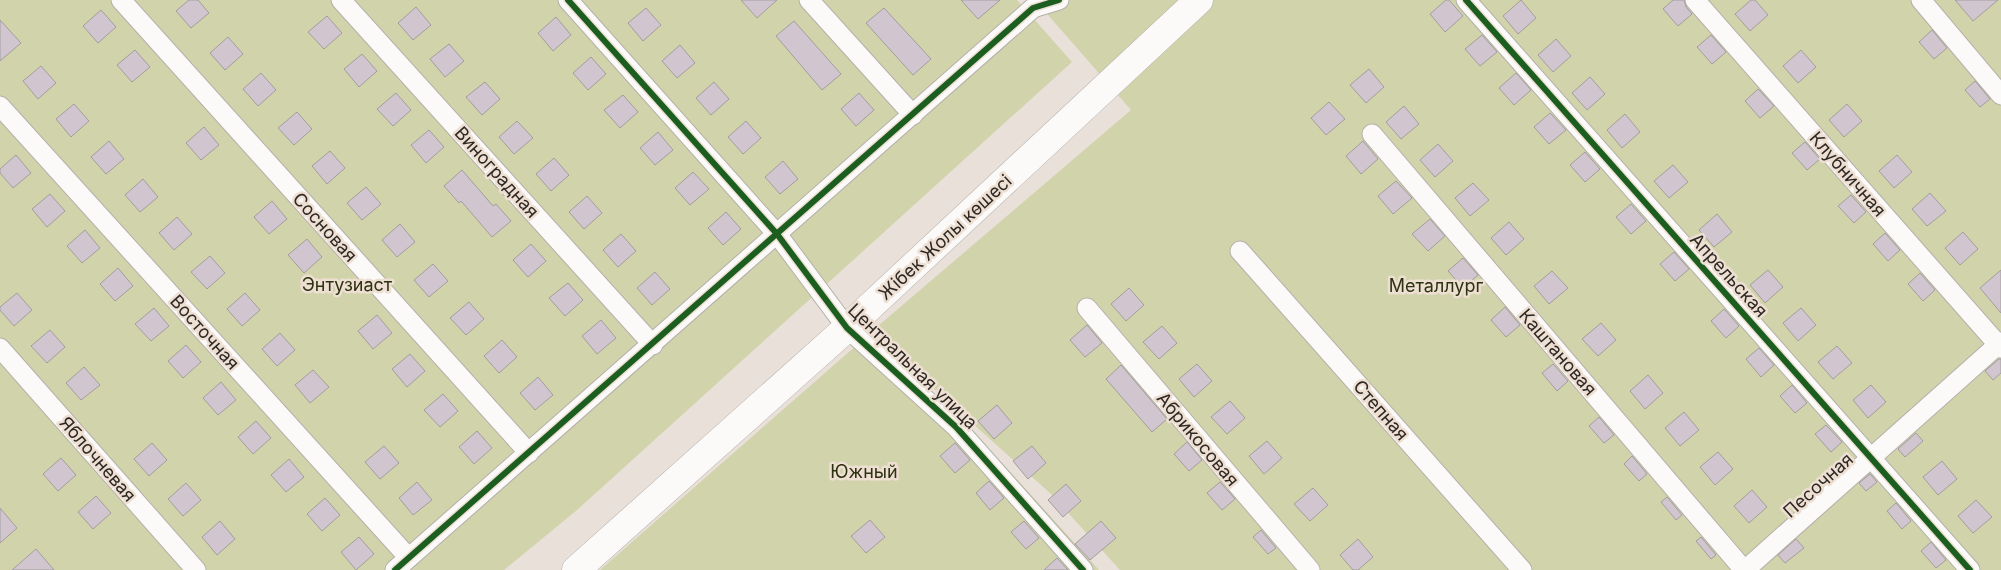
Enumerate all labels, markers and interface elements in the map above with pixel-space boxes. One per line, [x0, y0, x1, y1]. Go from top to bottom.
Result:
street label: Виноградная [451, 122, 543, 222]
street label: Клубничная [1806, 127, 1890, 221]
street label: Жібек Жолы көшесі [874, 170, 1016, 304]
street label: Сосновая [288, 188, 362, 266]
street label: Апрельская [1686, 229, 1772, 321]
park label: Энтузиаст [302, 274, 393, 295]
park label: Металлург [1389, 275, 1483, 296]
street label: Восточная [166, 290, 244, 374]
street label: Центральная улица [844, 299, 982, 433]
street label: Каштановая [1515, 305, 1601, 399]
street label: Степная [1349, 376, 1413, 444]
street label: Абрикосовая [1153, 388, 1243, 490]
street label: Яблочневая [56, 412, 140, 506]
street label: Песочная [1779, 448, 1857, 522]
park label: Южный [830, 461, 898, 482]

